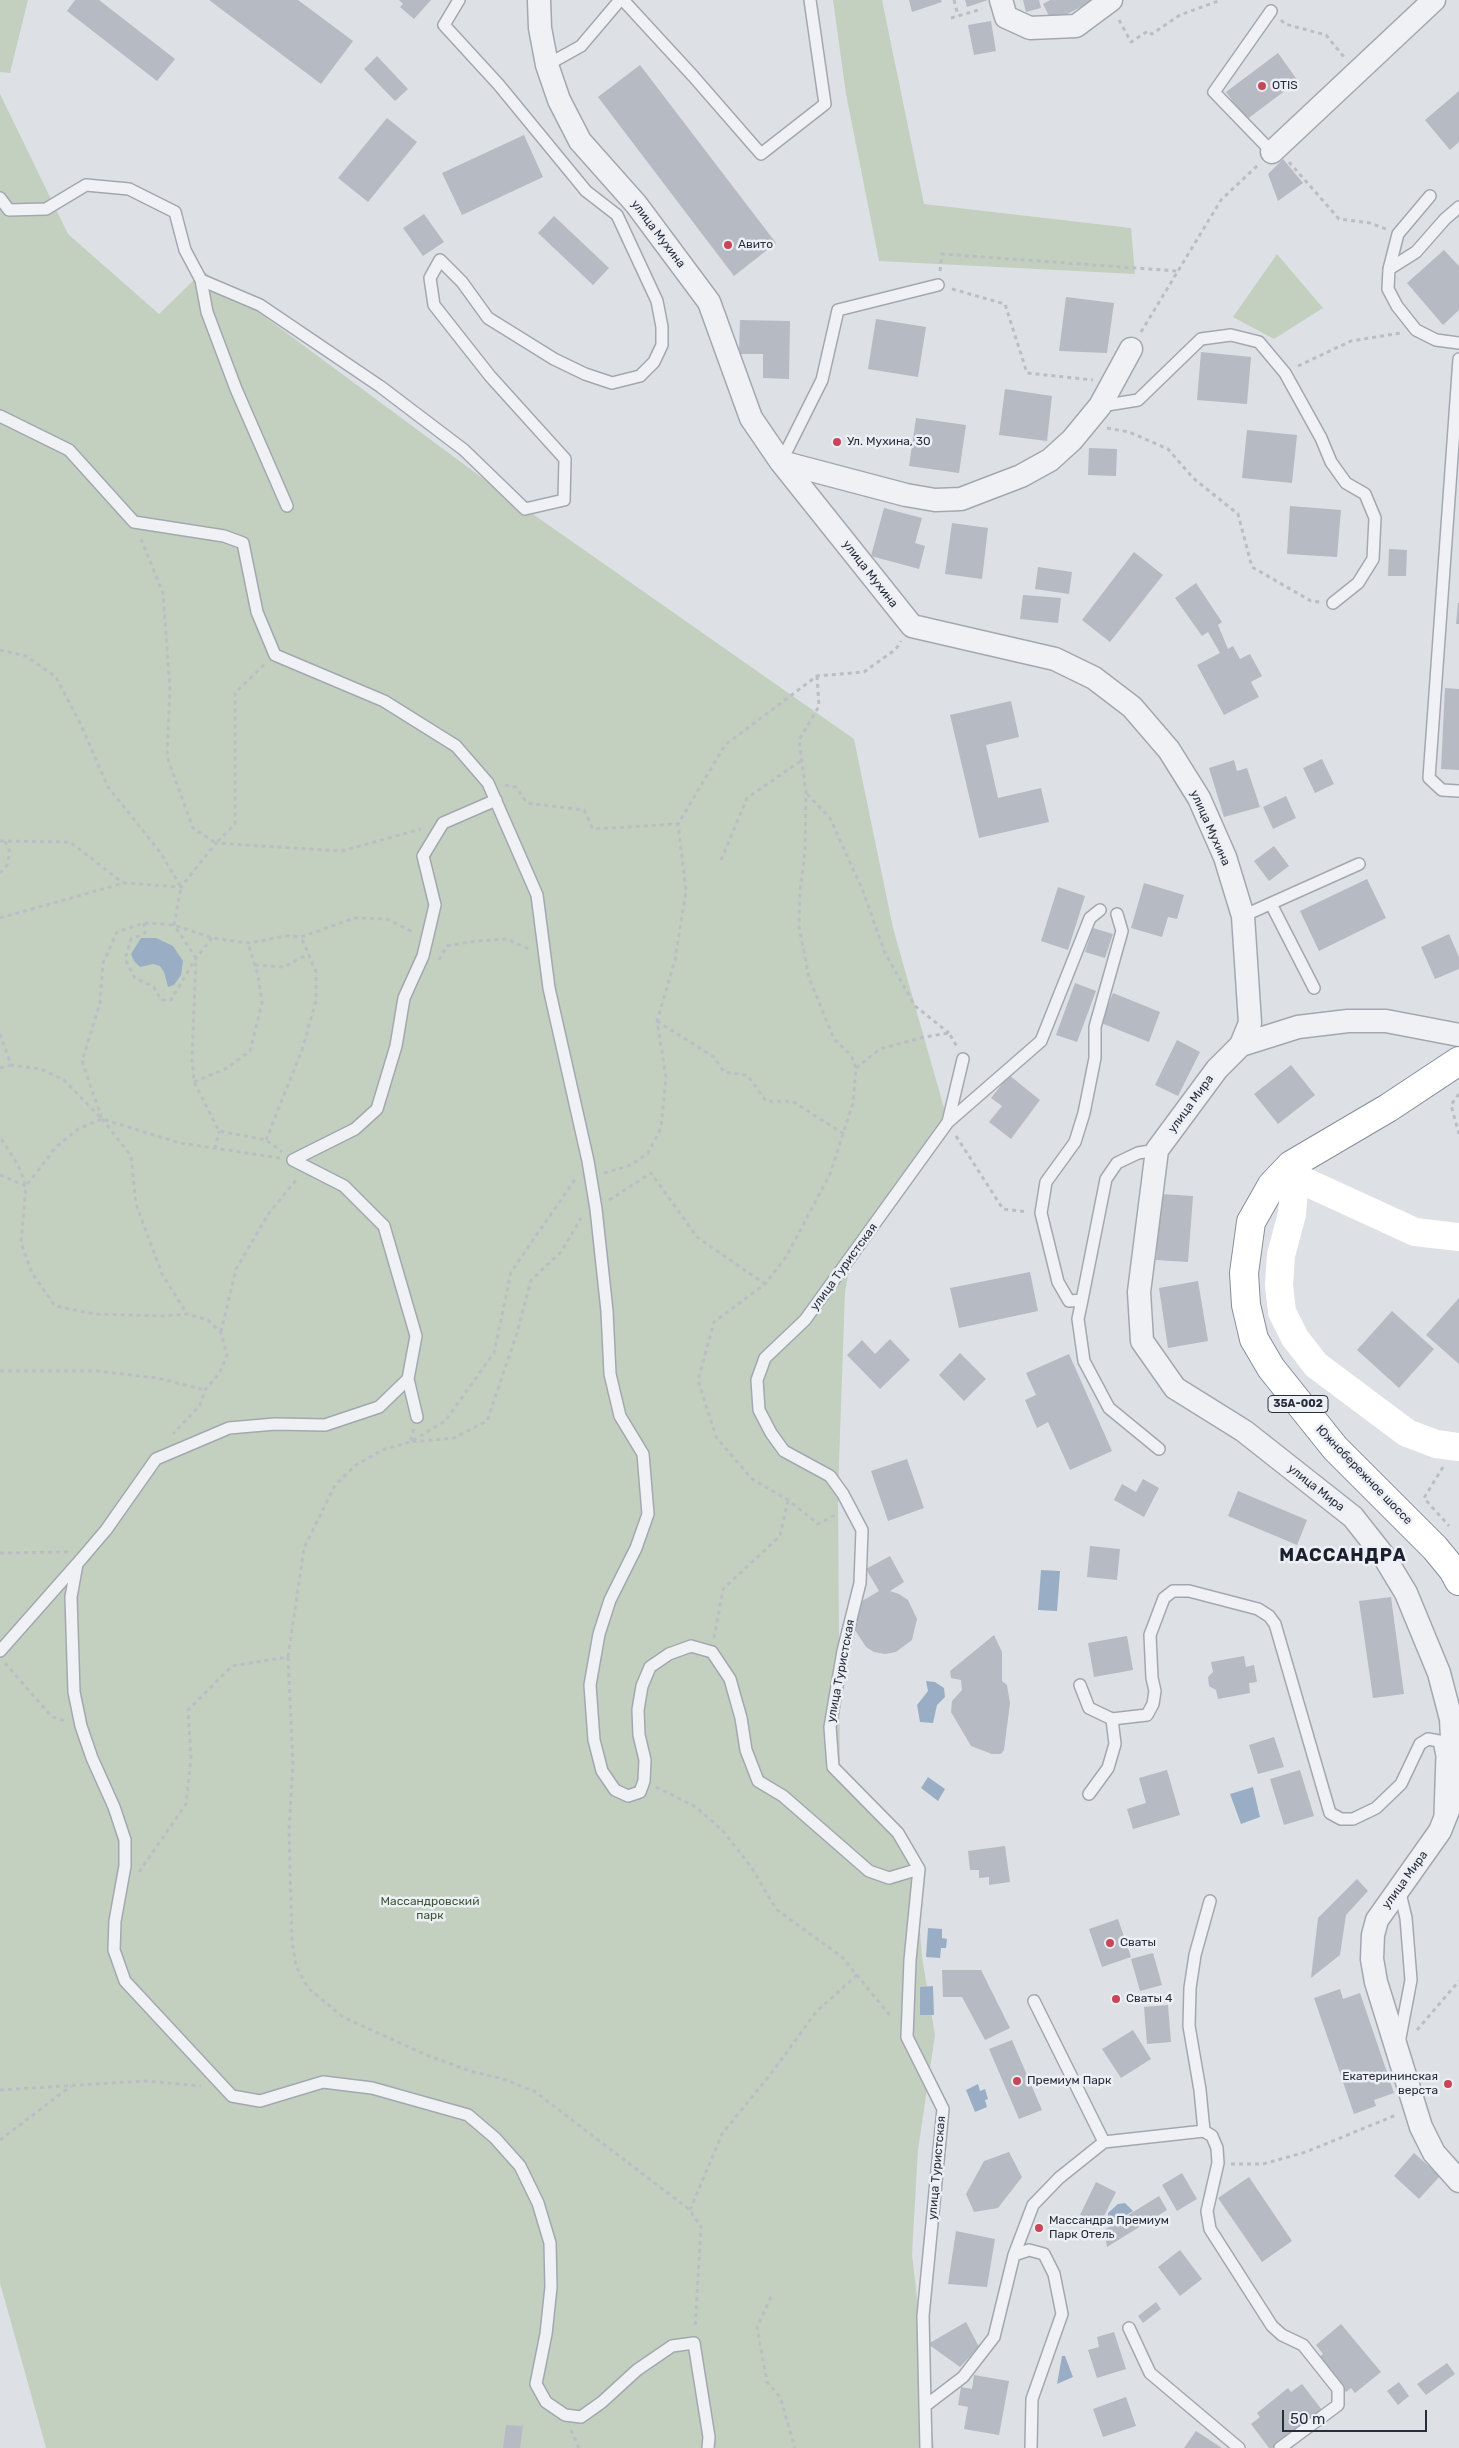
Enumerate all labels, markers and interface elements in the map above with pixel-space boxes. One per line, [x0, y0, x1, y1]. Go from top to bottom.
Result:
place label: OTIS [1272, 79, 1298, 93]
marker: OTIS [1256, 80, 1268, 92]
street label: улица Мухина [628, 197, 688, 271]
place label: Авито [738, 238, 773, 252]
marker: Авито [722, 239, 734, 251]
place label: Ул. Мухина, 30 [847, 435, 931, 449]
marker: Ул. Мухина, 30 [831, 436, 843, 448]
street label: улица Мухина [839, 538, 901, 610]
street label: улица Мухина [1187, 788, 1233, 868]
street label: улица Мира [1165, 1072, 1217, 1136]
street label: улица Туристская [807, 1221, 881, 1313]
road number: 35А-002 [1268, 1396, 1328, 1412]
street label: Южнобережное шоссе [1313, 1422, 1415, 1528]
street label: улица Мира [1285, 1461, 1347, 1515]
district label: МАССАНДРА [1278, 1545, 1408, 1567]
street label: улица Туристская [824, 1618, 858, 1724]
street label: улица Мира [1379, 1848, 1431, 1912]
park label: Массандровский парк [381, 1895, 479, 1923]
place label: Сваты [1120, 1936, 1156, 1950]
marker: Сваты [1104, 1937, 1116, 1949]
place label: Сваты 4 [1126, 1992, 1172, 2006]
marker: Сваты 4 [1110, 1993, 1122, 2005]
place label: Екатерининская верста [1342, 2070, 1438, 2098]
place label: Премиум Парк [1027, 2074, 1111, 2088]
marker: Премиум Парк [1011, 2075, 1023, 2087]
marker: Екатерининская верста [1442, 2078, 1454, 2090]
street label: улица Туристская [925, 2115, 949, 2221]
place label: Массандра Премиум Парк Отель [1049, 2214, 1169, 2242]
marker: Массандра Премиум Парк Отель [1033, 2222, 1045, 2234]
scale bar [1284, 2400, 1429, 2432]
text: 50 m [1290, 2410, 1325, 2428]

